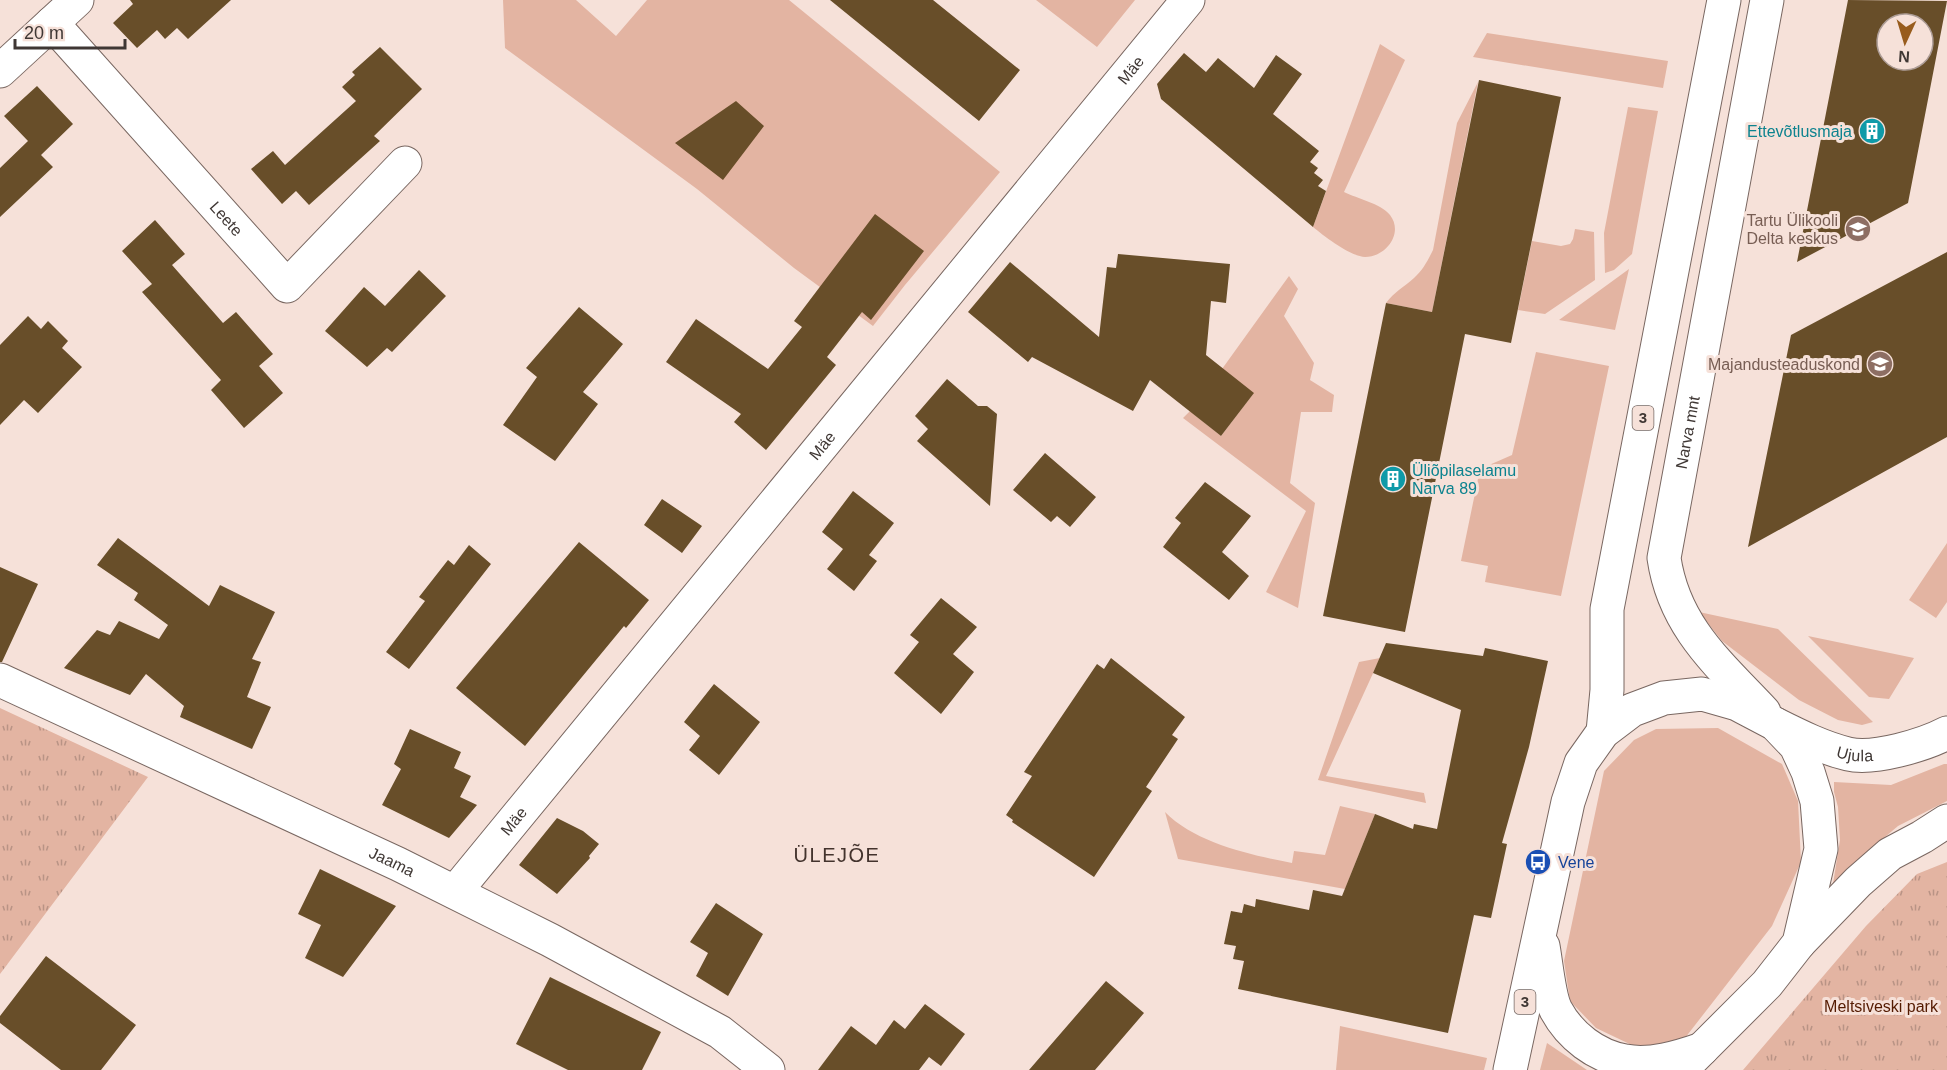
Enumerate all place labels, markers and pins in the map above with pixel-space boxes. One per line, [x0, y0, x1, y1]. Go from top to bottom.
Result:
building icon: Ettevõtlusmaja [1857, 116, 1887, 146]
place label: Ettevõtlusmaja [1747, 123, 1852, 140]
place label: Tartu Ülikooli Delta keskus [1746, 212, 1838, 247]
school or university icon: Tartu Ülikooli Delta keskus [1843, 214, 1873, 244]
school or university icon: Majandusteaduskond [1865, 349, 1895, 379]
place label: Majandusteaduskond [1708, 356, 1860, 373]
place label: Üliõpilaselamu Narva 89 [1412, 462, 1516, 497]
building icon: Üliõpilaselamu Narva 89 [1378, 464, 1408, 494]
bus stop icon: Vene [1523, 847, 1553, 877]
place label: Vene [1558, 854, 1595, 871]

